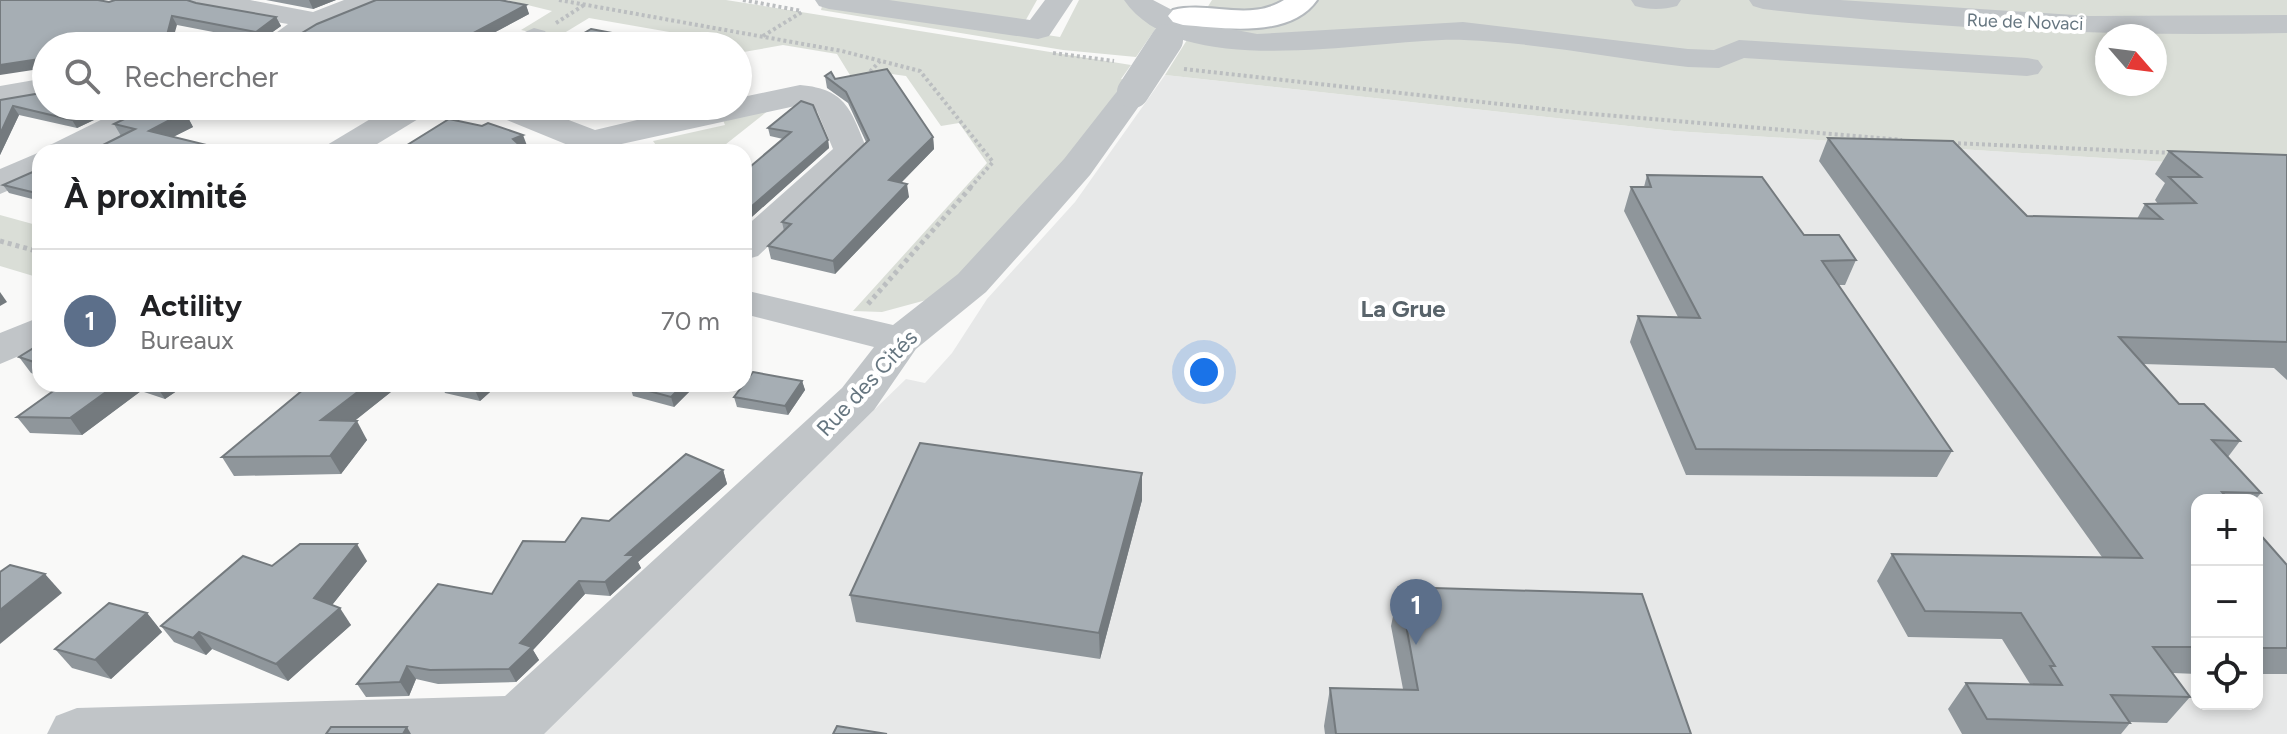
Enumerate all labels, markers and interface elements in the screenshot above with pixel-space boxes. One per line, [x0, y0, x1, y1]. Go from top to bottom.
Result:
street label: Rue de Novaci [1966, 9, 2084, 35]
north arrow [2095, 24, 2167, 96]
search box [32, 32, 752, 120]
icon: search [60, 54, 104, 98]
text: Rechercher [124, 58, 278, 95]
text: À proximité [64, 176, 247, 217]
text: Actility [140, 287, 242, 324]
district label: La Grue [1360, 294, 1446, 323]
text: 1 [85, 305, 95, 337]
text: 70 m [661, 305, 720, 337]
text: Bureaux [140, 324, 234, 356]
street label: Rue des Cités [811, 324, 923, 442]
your location [1184, 352, 1224, 392]
map controls [2191, 494, 2263, 710]
button: + [2191, 494, 2263, 566]
button: − [2191, 566, 2263, 638]
pin: 1 [1390, 579, 1442, 645]
button: locate [2191, 638, 2263, 710]

